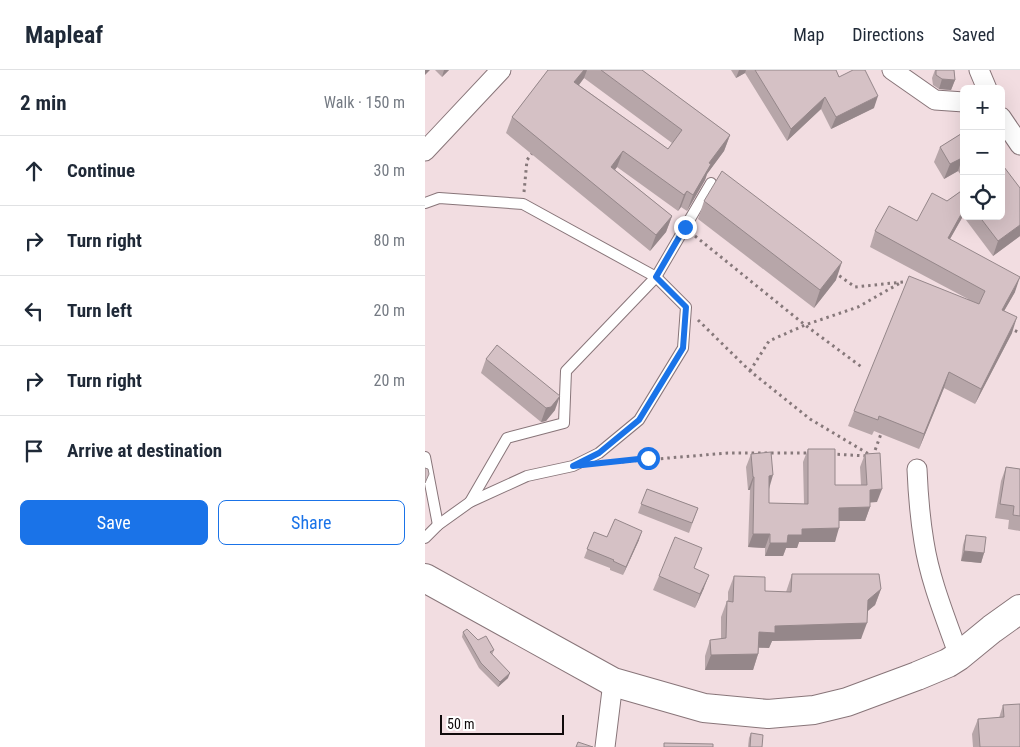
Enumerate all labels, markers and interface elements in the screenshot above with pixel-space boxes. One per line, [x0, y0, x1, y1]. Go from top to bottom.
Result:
text: Mapleaf [25, 21, 103, 49]
text: Map [793, 24, 824, 45]
text: Directions [852, 24, 924, 45]
text: Saved [952, 24, 995, 45]
map controls [960, 85, 1005, 220]
button: + [960, 85, 1005, 130]
text: 2 min [20, 91, 67, 115]
text: Walk · 150 m [324, 93, 405, 112]
button: − [960, 130, 1005, 175]
icon: ahead [20, 157, 48, 185]
text: Continue [67, 159, 135, 182]
text: 30 m [373, 161, 405, 180]
button: locate [960, 175, 1005, 220]
route end [674, 216, 697, 239]
icon: right [20, 227, 48, 255]
text: Turn right [67, 229, 142, 252]
text: 80 m [373, 231, 405, 250]
icon: left [20, 297, 48, 325]
text: Turn left [67, 299, 132, 322]
text: 20 m [373, 301, 405, 320]
icon: right [20, 367, 48, 395]
text: Turn right [67, 369, 142, 392]
text: 20 m [373, 371, 405, 390]
icon: arrive [20, 437, 48, 465]
text: Arrive at destination [67, 439, 222, 462]
route start [637, 447, 660, 470]
button: Save [20, 500, 208, 545]
button: Share [218, 500, 405, 545]
scale bar [440, 712, 564, 735]
text: 50 m [447, 716, 475, 732]

